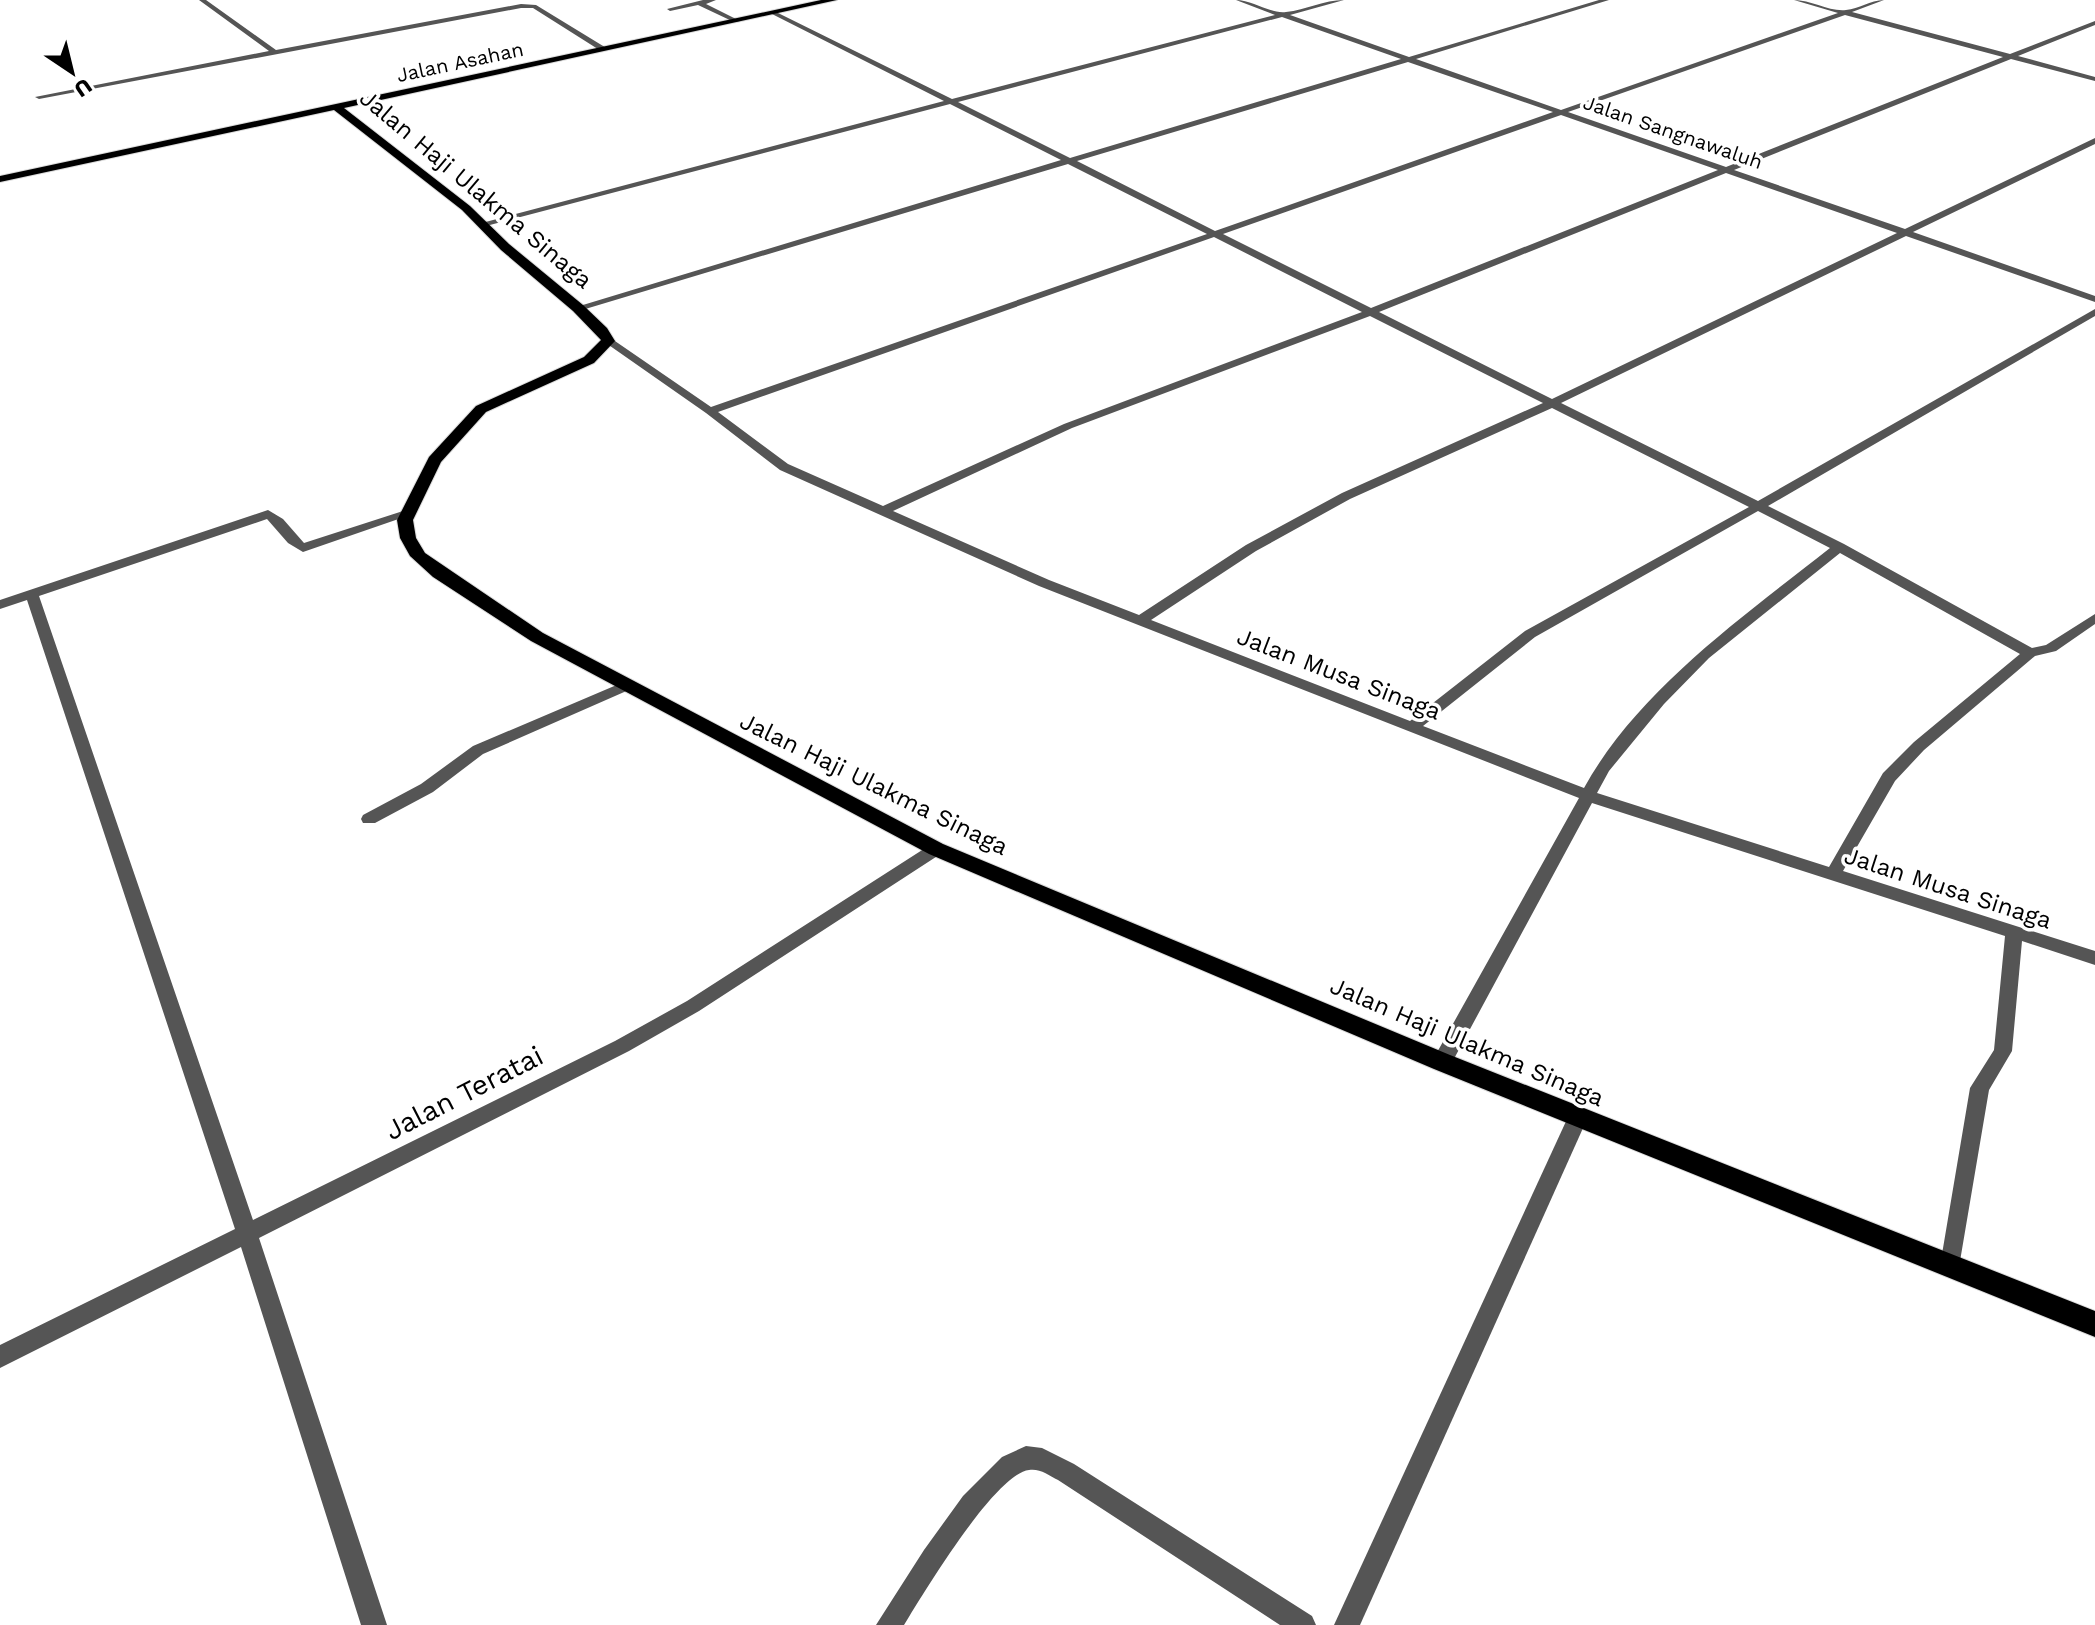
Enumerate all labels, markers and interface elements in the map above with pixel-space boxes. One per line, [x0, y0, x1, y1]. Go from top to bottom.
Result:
north arrow [32, 32, 112, 112]
street label: Jalan Asahan [394, 37, 526, 87]
text: U [70, 73, 97, 103]
street label: Jalan Haji Ulakma Sinaga [354, 84, 598, 294]
street label: Jalan Sangnawaluh [1580, 90, 1766, 174]
street label: Jalan Musa Sinaga [1233, 622, 1445, 726]
street label: Jalan Haji Ulakma Sinaga [735, 707, 1013, 861]
street label: Jalan Musa Sinaga [1841, 841, 2055, 935]
street label: Jalan Haji Ulakma Sinaga [1326, 972, 1608, 1112]
street label: Jalan Teratai [379, 1039, 549, 1147]

